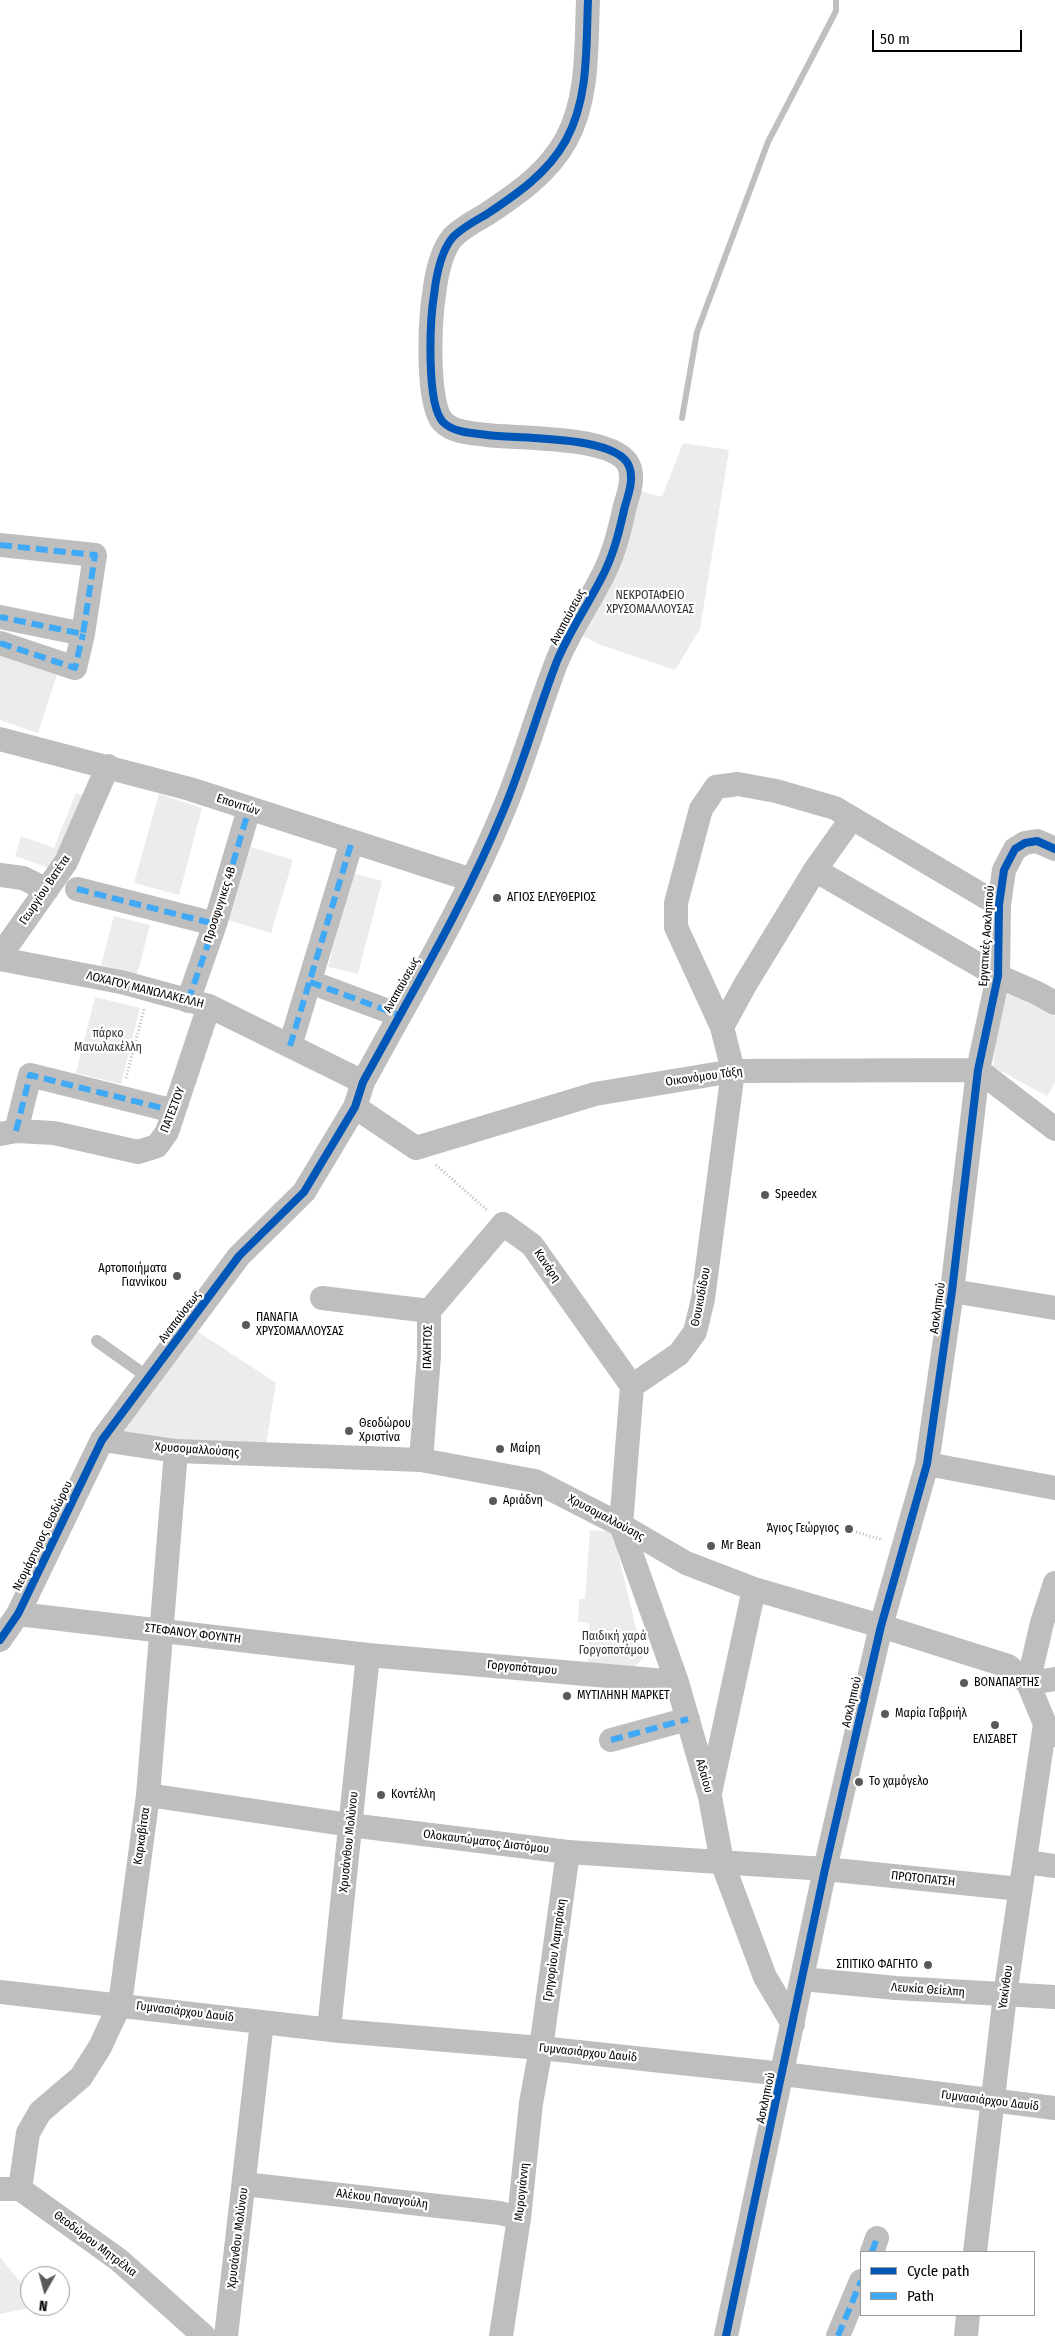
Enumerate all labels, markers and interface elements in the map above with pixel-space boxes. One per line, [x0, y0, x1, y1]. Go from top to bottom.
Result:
scale bar [875, 20, 1025, 52]
text: 50 m [880, 30, 910, 48]
street label: Αναπαύσεως [547, 587, 589, 647]
park label: ΝΕΚΡΟΤΑΦΕΙΟ ΧΡΥΣΟΜΑΛΛΟΥΣΑΣ [606, 589, 694, 617]
street label: Επονιτών [215, 791, 261, 819]
street label: Γεωργίου Βατέτα [16, 852, 74, 928]
street label: Προσφυγικες 4Β [201, 865, 239, 945]
street label: Εργατικές Ασκληπιού [976, 885, 998, 987]
place label: ΑΓΙΟΣ ΕΛΕΥΘΕΡΙΟΣ [507, 891, 596, 905]
marker: ΑΓΙΟΣ ΕΛΕΥΘΕΡΙΟΣ [491, 892, 503, 904]
street label: Αναπαύσεως [381, 955, 423, 1015]
street label: ΛΟΧΑΓΟΥ ΜΑΝΩΛΑΚΕΛΛΗ [85, 968, 205, 1012]
park label: πάρκο Μανωλακέλλη [74, 1027, 142, 1055]
street label: Οικονόμου Τάξη [664, 1064, 744, 1090]
street label: ΠΑΤΕΣΤΟΥ [158, 1085, 188, 1135]
place label: Speedex [775, 1188, 817, 1202]
marker: Speedex [759, 1189, 771, 1201]
street label: Κανάρη [531, 1247, 563, 1285]
place label: Αρτοποιήματα Γιαννίκου [98, 1262, 167, 1290]
street label: Θουκυδίδου [688, 1266, 714, 1328]
marker: Αρτοποιήματα Γιαννίκου [171, 1270, 183, 1282]
street label: Ασκληπιού [927, 1281, 949, 1335]
street label: Αναπαύσεως [156, 1288, 204, 1346]
place label: ΠΑΝΑΓΙΑ ΧΡΥΣΟΜΑΛΛΟΥΣΑΣ [256, 1311, 344, 1339]
marker: ΠΑΝΑΓΙΑ ΧΡΥΣΟΜΑΛΛΟΥΣΑΣ [240, 1319, 252, 1331]
street label: ΠΑΧΗΤΟΣ [420, 1325, 436, 1369]
place label: Θεοδώρου Χριστίνα [359, 1417, 411, 1445]
marker: Θεοδώρου Χριστίνα [343, 1425, 355, 1437]
street label: Χρυσομαλλούσης [154, 1440, 240, 1460]
place label: Μαίρη [510, 1442, 541, 1456]
marker: Μαίρη [494, 1443, 506, 1455]
street label: Νεομάρτυρος Θεοδώρου [10, 1479, 76, 1593]
street label: Χρυσομαλλούσης [565, 1492, 647, 1544]
place label: Αριάδνη [503, 1494, 543, 1508]
marker: Αριάδνη [487, 1495, 499, 1507]
place label: Άγιος Γεώργιος [766, 1522, 839, 1536]
marker: Άγιος Γεώργιος [843, 1523, 855, 1535]
place label: Mr Bean [721, 1539, 761, 1553]
marker: Mr Bean [705, 1540, 717, 1552]
street label: ΣΤΕΦΑΝΟΥ ΦΟΥΝΤΗ [144, 1621, 242, 1647]
park label: Παιδική χαρά Γοργοποτάμου [579, 1630, 649, 1658]
street label: Γοργοπόταμου [486, 1658, 558, 1678]
street label: Ασκληπιού [839, 1675, 865, 1729]
place label: ΒΟΝΑΠΑΡΤΗΣ [974, 1676, 1039, 1690]
marker: ΒΟΝΑΠΑΡΤΗΣ [958, 1677, 970, 1689]
place label: ΜΥΤΙΛΗΝΗ ΜΑΡΚΕΤ [577, 1689, 670, 1703]
marker: ΜΥΤΙΛΗΝΗ ΜΑΡΚΕΤ [561, 1690, 573, 1702]
place label: Μαρία Γαβριήλ [895, 1707, 967, 1721]
marker: Μαρία Γαβριήλ [879, 1708, 891, 1720]
marker: ΕΛΙΣΑΒΕΤ [989, 1719, 1001, 1731]
place label: ΕΛΙΣΑΒΕΤ [973, 1733, 1017, 1747]
street label: Αδαίου [692, 1757, 716, 1795]
place label: Το χαμόγελο [869, 1775, 929, 1789]
marker: Το χαμόγελο [853, 1776, 865, 1788]
place label: Κοντέλλη [391, 1788, 435, 1802]
marker: Κοντέλλη [375, 1789, 387, 1801]
street label: Χρυσάνθου Μολύνου [337, 1791, 361, 1893]
street label: Καρκαβίτσα [131, 1806, 153, 1866]
street label: Ολοκαυτώματος Διστόμου [422, 1827, 550, 1857]
street label: ΠΡΩΤΟΠΑΤΣΗ [890, 1868, 956, 1890]
street label: Γρηγορίου Λαμπράκη [541, 1898, 569, 2002]
place label: ΣΠΙΤΙΚΟ ΦΑΓΗΤΟ [837, 1958, 918, 1972]
marker: ΣΠΙΤΙΚΟ ΦΑΓΗΤΟ [922, 1959, 934, 1971]
street label: Υακίνθου [996, 1964, 1016, 2010]
street label: Λευκία Θείελπη [891, 1980, 965, 2000]
street label: Γυμνασιάρχου Δαυίδ [135, 1999, 235, 2025]
street label: Γυμνασιάρχου Δαυίδ [538, 2041, 638, 2065]
street label: Ασκληπιού [754, 2071, 778, 2125]
street label: Γυμνασιάρχου Δαυίδ [940, 2088, 1040, 2114]
street label: Μυρογιάννη [512, 2162, 532, 2222]
street label: Αλέκου Παναγούλη [335, 2186, 429, 2212]
street label: Χρυσάνθου Μολύνου [225, 2187, 251, 2289]
street label: Θεοδώρου Μητρέλια [51, 2208, 139, 2280]
legend [860, 2251, 1035, 2316]
text: Cycle path [907, 2262, 970, 2280]
north arrow [20, 2266, 70, 2316]
text: Path [907, 2287, 934, 2305]
text: N [38, 2296, 48, 2314]

